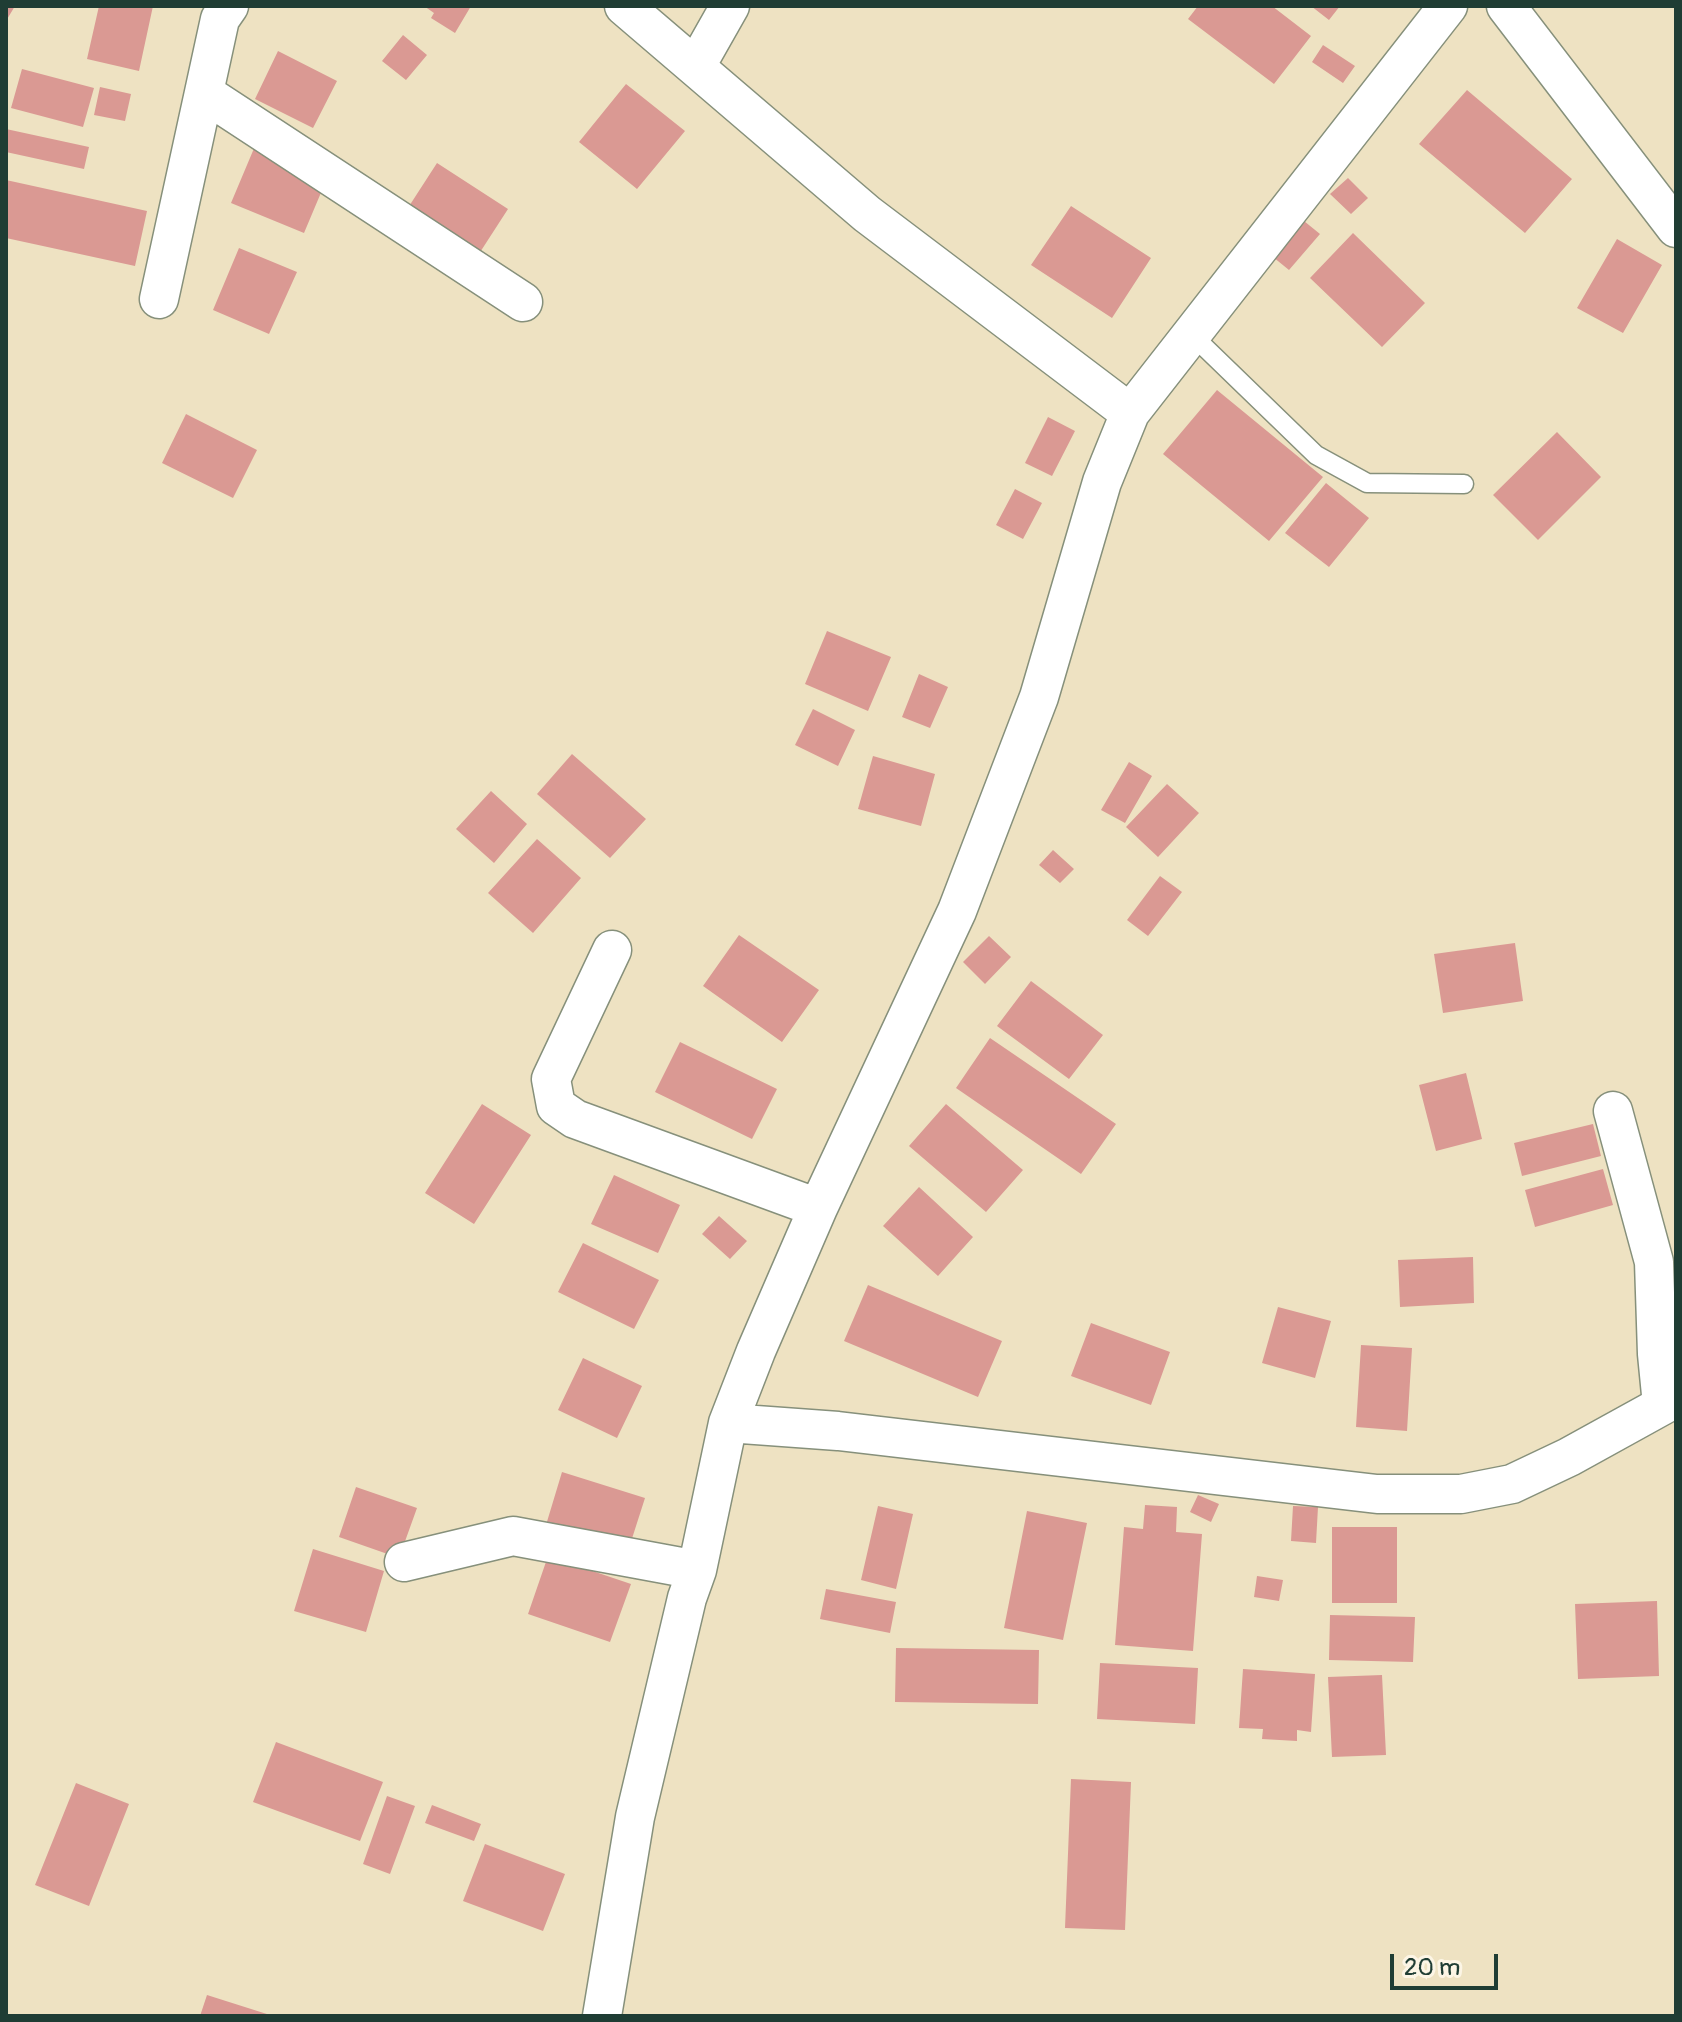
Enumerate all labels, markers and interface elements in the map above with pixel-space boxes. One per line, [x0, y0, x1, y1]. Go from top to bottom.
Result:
scale bar [1394, 1938, 1502, 1988]
text: 20 m [1404, 1953, 1460, 1982]

